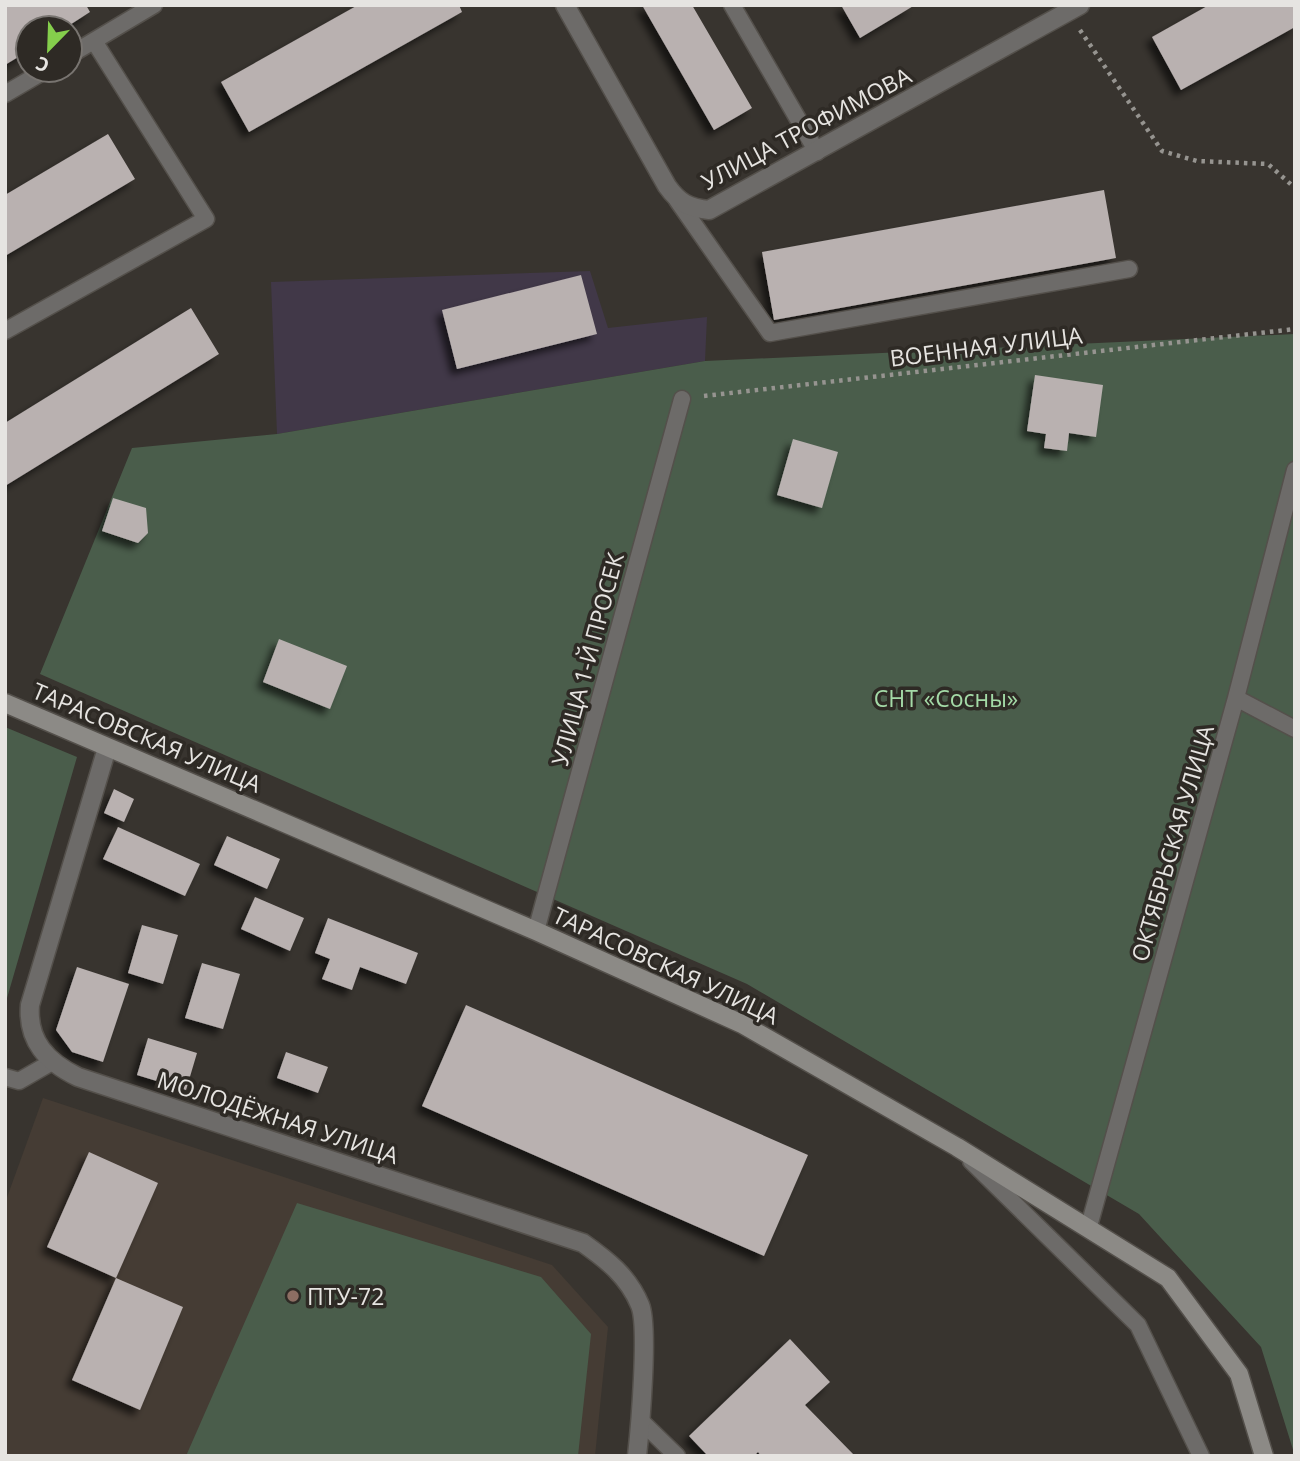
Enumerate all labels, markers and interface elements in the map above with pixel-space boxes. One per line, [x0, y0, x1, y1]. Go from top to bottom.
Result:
north arrow [14, 14, 84, 84]
text: С [32, 50, 53, 79]
street label: УЛИЦА ТРОФИМОВА [695, 59, 917, 197]
street label: ВОЕННАЯ УЛИЦА [888, 318, 1085, 374]
street label: УЛИЦА 1-Й ПРОСЕК [543, 548, 631, 769]
street label: ТАРАСОВСКАЯ УЛИЦА [28, 674, 267, 800]
park label: СНТ «Сосны» [874, 682, 1018, 714]
street label: ОКТЯБРЬСКАЯ УЛИЦА [1123, 721, 1221, 965]
street label: ТАРАСОВСКАЯ УЛИЦА [548, 899, 785, 1032]
street label: МОЛОДЁЖНАЯ УЛИЦА [153, 1063, 403, 1171]
place label: ПТУ-72 [307, 1280, 384, 1312]
marker: ПТУ-72 [285, 1288, 301, 1304]

